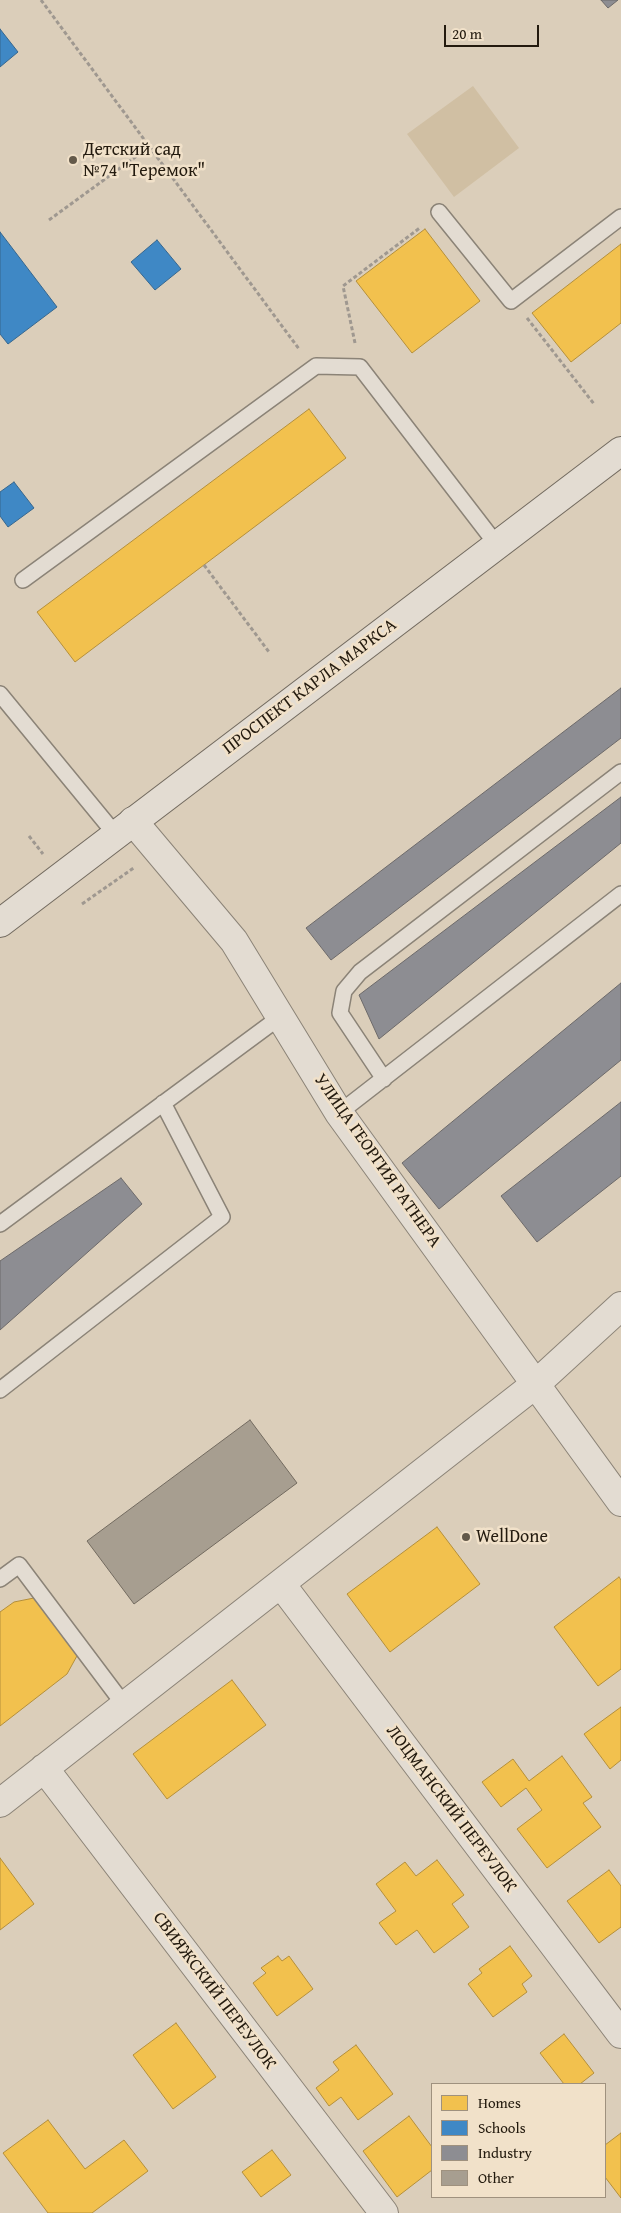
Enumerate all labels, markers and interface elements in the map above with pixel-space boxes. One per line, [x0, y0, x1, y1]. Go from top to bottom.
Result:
scale bar [446, 15, 541, 47]
text: 20 m [452, 23, 482, 44]
place label: Детский сад №74 "Теремок" [83, 139, 205, 182]
marker: Детский сад №74 "Теремок" [67, 154, 79, 166]
street label: ПРОСПЕКТ КАРЛА МАРКСА [219, 615, 401, 759]
street label: УЛИЦА ГЕОРГИЯ РАТНЕРА [309, 1070, 445, 1252]
place label: WellDone [476, 1526, 548, 1548]
marker: WellDone [460, 1531, 472, 1543]
street label: ЛОЦМАНСКИЙ ПЕРЕУЛОК [381, 1721, 521, 1897]
street label: СВИЯЖСКИЙ ПЕРЕУЛОК [148, 1908, 280, 2074]
legend [431, 2083, 606, 2198]
text: Homes [478, 2092, 521, 2113]
text: Schools [478, 2117, 526, 2138]
text: Industry [478, 2142, 532, 2163]
text: Other [478, 2167, 514, 2188]

